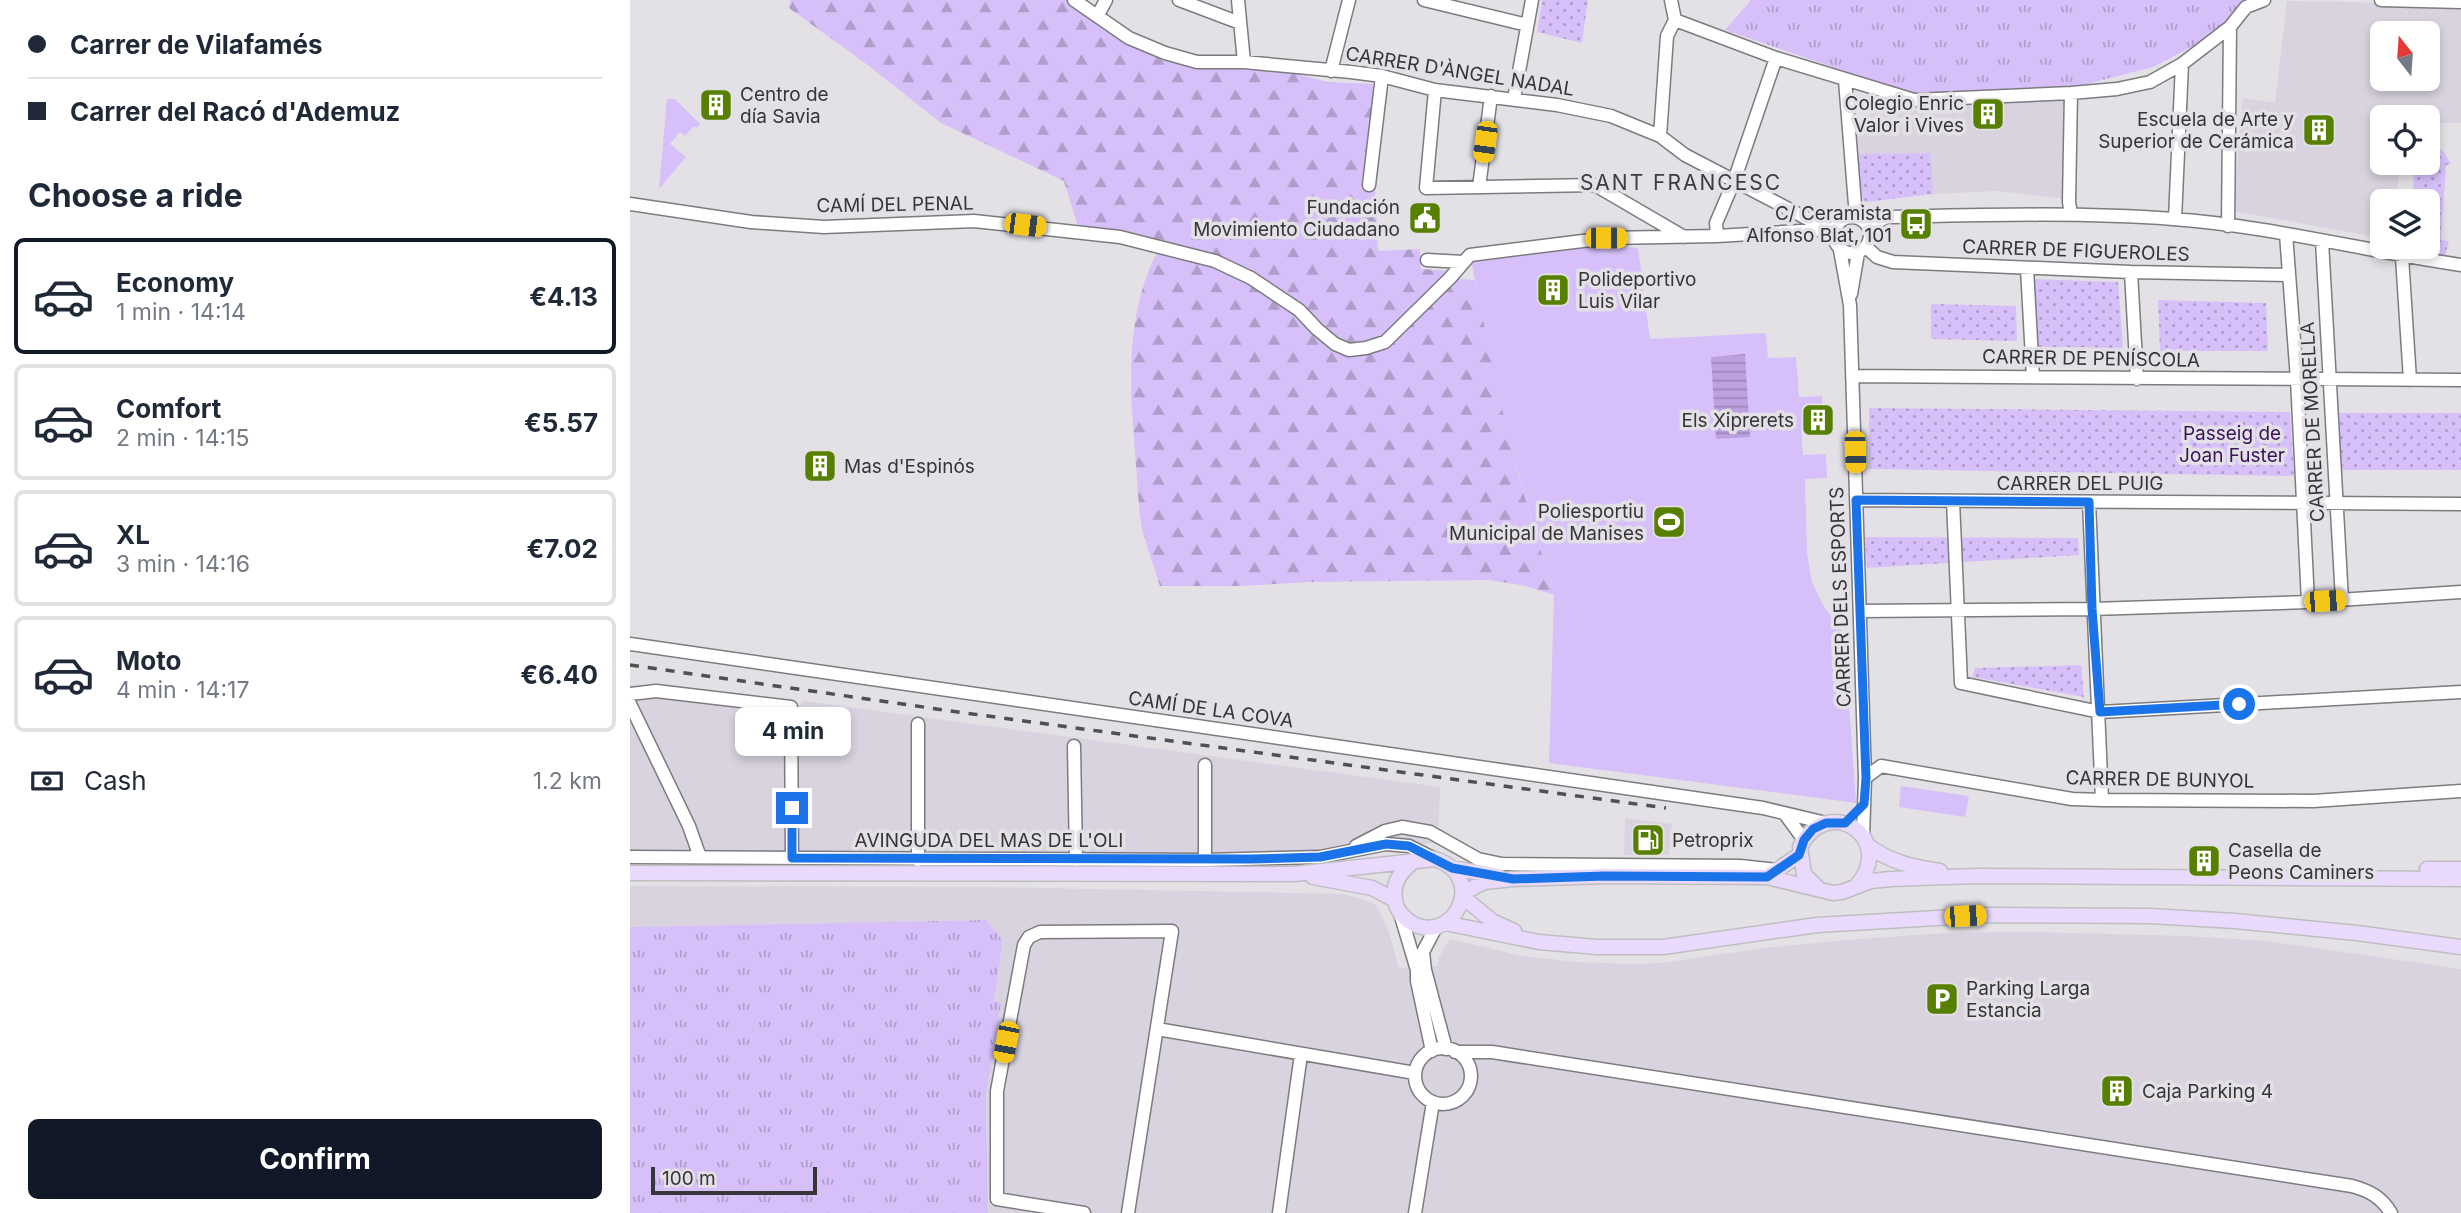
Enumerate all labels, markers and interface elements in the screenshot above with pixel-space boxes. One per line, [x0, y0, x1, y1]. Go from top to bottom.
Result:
north arrow [2370, 21, 2440, 91]
map controls [2370, 21, 2440, 259]
text: Carrer de Vilafamés [70, 29, 323, 60]
street label: CARRER D'ÀNGEL NADAL [1344, 41, 1576, 101]
place label: Centro de día Savia [740, 83, 829, 128]
building icon: Centro de día Savia [697, 86, 735, 124]
place label: Colegio Enric Valor i Vives [1845, 92, 1964, 137]
building icon: Colegio Enric Valor i Vives [1969, 95, 2007, 133]
text: Carrer del Racó d'Ademuz [70, 96, 400, 127]
button: locate [2370, 105, 2440, 175]
place label: Escuela de Arte y Superior de Cerámica [2098, 108, 2294, 153]
building icon: Escuela de Arte y Superior de Cerámica [2300, 111, 2338, 149]
car [1472, 120, 1499, 164]
district label: SANT FRANCESC [1580, 170, 1782, 195]
text: Choose a ride [28, 176, 243, 215]
button: layers [2370, 189, 2440, 259]
street label: CAMÍ DEL PENAL [816, 191, 974, 217]
place label: Fundación Movimiento Ciudadano [1193, 196, 1400, 241]
public building icon: Fundación Movimiento Ciudadano [1406, 199, 1444, 237]
place label: C/ Ceramista Alfonso Blat, 101 [1746, 202, 1892, 247]
bus stop icon: C/ Ceramista Alfonso Blat, 101 [1897, 205, 1935, 243]
car [1003, 212, 1048, 238]
car [1586, 228, 1628, 249]
street label: CARRER DE FIGUEROLES [1962, 235, 2190, 266]
icon: car [32, 265, 95, 328]
text: Economy [116, 267, 234, 298]
place label: Polideportivo Luis Vilar [1578, 268, 1696, 313]
building icon: Polideportivo Luis Vilar [1534, 271, 1572, 309]
text: €4.13 [529, 281, 598, 312]
text: 1 min · 14:14 [116, 298, 246, 326]
street label: CARRER DE MORELLA [2296, 321, 2329, 523]
street label: CARRER DE PENÍSCOLA [1982, 344, 2200, 372]
icon: car [32, 391, 95, 454]
text: Comfort [116, 393, 221, 424]
building icon: Els Xiprerets [1799, 401, 1837, 439]
text: €5.57 [524, 407, 598, 438]
place label: Els Xiprerets [1682, 409, 1794, 432]
park label: Passeig de Joan Fuster [2179, 422, 2285, 467]
text: 2 min · 14:15 [116, 424, 250, 452]
car [1844, 431, 1867, 473]
building icon: Mas d'Espinós [801, 447, 839, 485]
place label: Mas d'Espinós [844, 455, 975, 478]
street label: CARRER DEL PUIG [1997, 472, 2163, 495]
street label: CARRER DELS ESPORTS [1825, 486, 1856, 708]
place label: Poliesportiu Municipal de Manises [1449, 500, 1644, 545]
sports icon: Poliesportiu Municipal de Manises [1650, 503, 1688, 541]
icon: car [32, 517, 95, 580]
text: XL [116, 519, 150, 550]
text: €7.02 [527, 533, 598, 564]
text: 3 min · 14:16 [116, 550, 250, 578]
car [2304, 589, 2347, 613]
icon: car [32, 643, 95, 706]
text: Moto [116, 645, 181, 676]
text: €6.40 [520, 659, 598, 690]
text: 4 min · 14:17 [116, 676, 249, 704]
street label: CAMÍ DE LA COVA [1127, 686, 1295, 732]
route start [2223, 688, 2255, 720]
callout: 4 min [734, 706, 850, 756]
text: 4 min [762, 717, 824, 745]
icon: cash [28, 762, 66, 800]
text: Cash [84, 765, 147, 796]
street label: CARRER DE BUNYOL [2065, 766, 2255, 793]
text: 1.2 km [533, 767, 602, 795]
route end [776, 792, 808, 824]
fuel station icon: Petroprix [1629, 821, 1667, 859]
street label: AVINGUDA DEL MAS DE L'OLI [855, 829, 1123, 852]
place label: Petroprix [1672, 829, 1754, 852]
place label: Casella de Peons Caminers [2228, 839, 2374, 884]
building icon: Casella de Peons Caminers [2185, 842, 2223, 880]
car [1944, 904, 1987, 928]
place label: Parking Larga Estancia [1966, 977, 2090, 1022]
parking icon: Parking Larga Estancia [1923, 980, 1961, 1018]
car [992, 1019, 1021, 1065]
building icon: Caja Parking 4 [2098, 1072, 2136, 1110]
place label: Caja Parking 4 [2142, 1080, 2273, 1103]
button: Confirm [28, 1119, 602, 1199]
scale bar [651, 1164, 817, 1196]
text: 100 m [662, 1167, 716, 1190]

